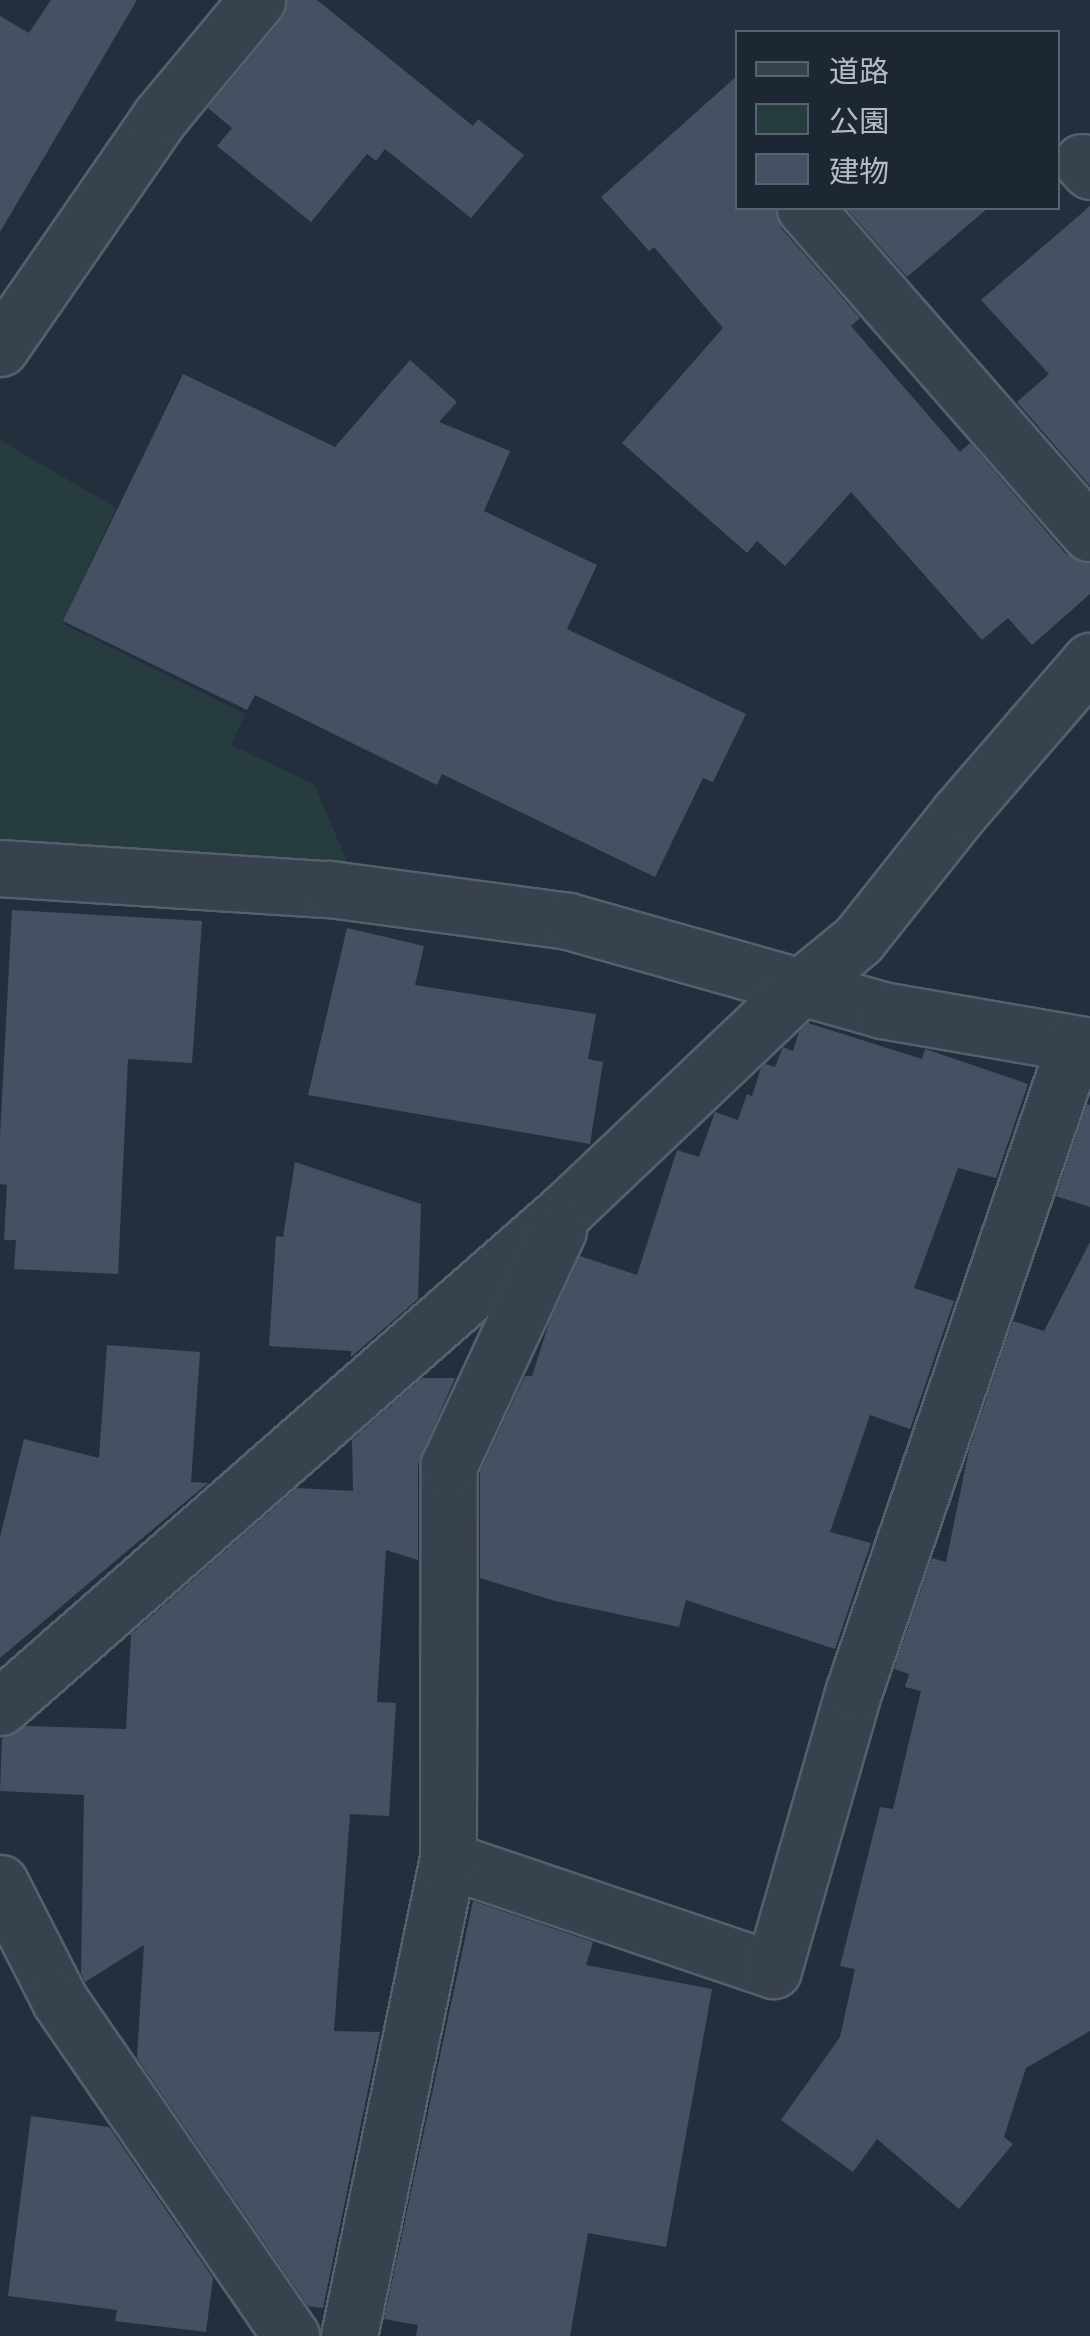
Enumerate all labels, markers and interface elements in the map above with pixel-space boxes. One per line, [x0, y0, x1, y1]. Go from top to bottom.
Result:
legend [735, 30, 1060, 210]
text: 道路 [829, 54, 889, 91]
text: 公園 [829, 104, 889, 141]
text: 建物 [829, 154, 889, 191]

